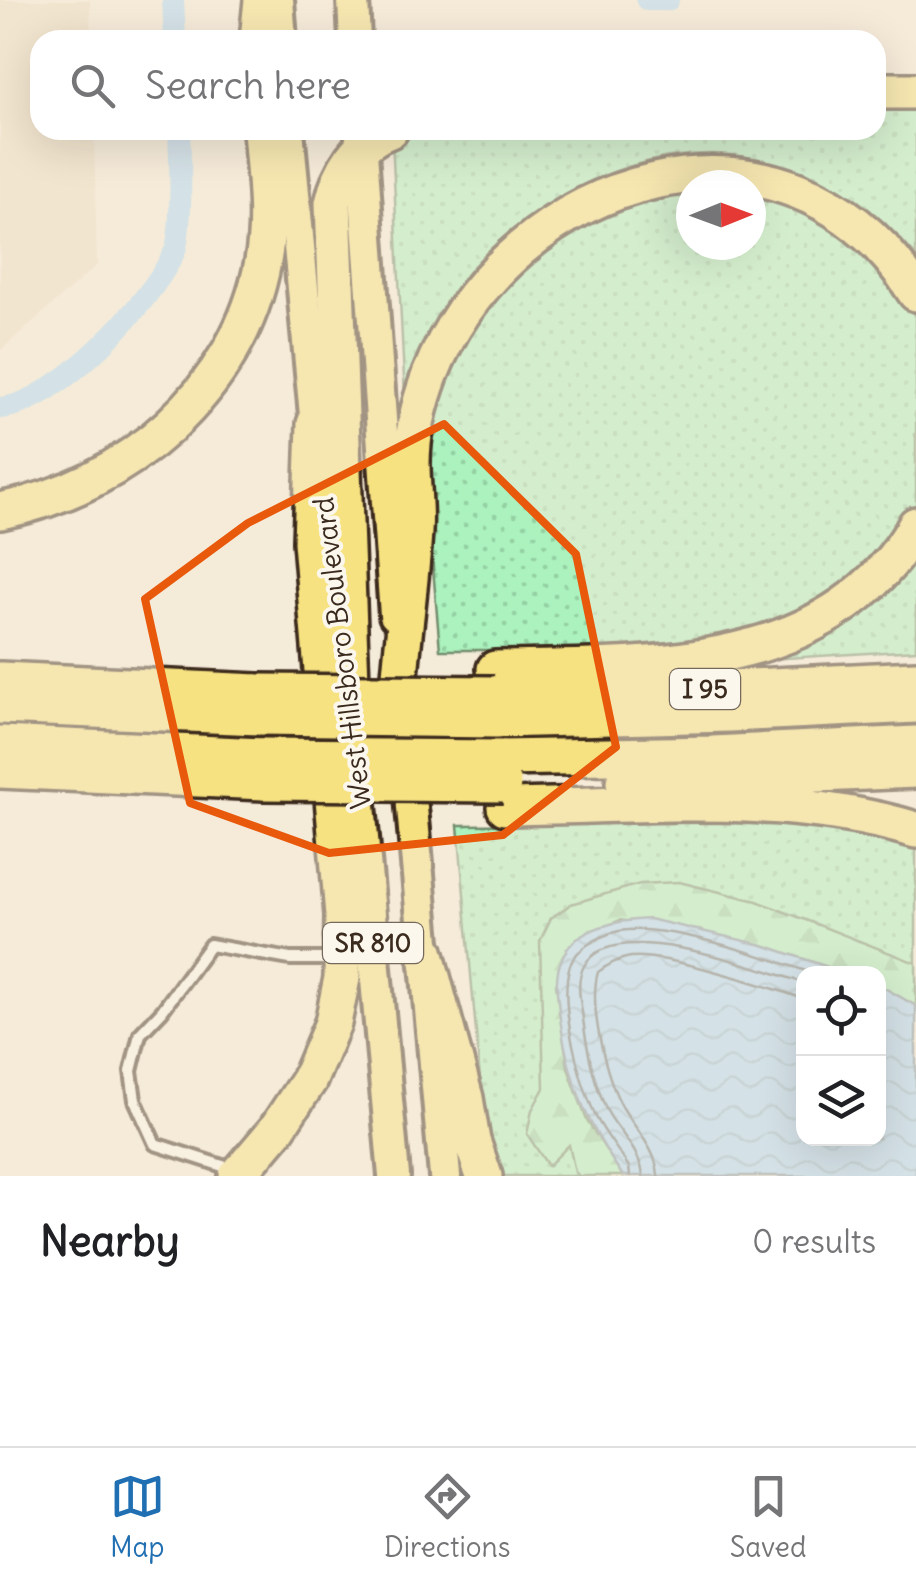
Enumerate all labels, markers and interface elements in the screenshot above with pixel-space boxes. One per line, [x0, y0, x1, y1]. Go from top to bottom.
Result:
search box [30, 30, 886, 140]
icon: search [65, 58, 120, 113]
text: Search here [145, 62, 351, 109]
north arrow [676, 170, 766, 260]
street label: West Hillsboro Boulevard [305, 495, 379, 811]
road number: I 95 [670, 669, 740, 709]
road number: SR 810 [323, 923, 423, 963]
map controls [796, 966, 886, 1146]
button: locate [796, 966, 886, 1056]
button: layers [796, 1056, 886, 1146]
text: Nearby [40, 1215, 179, 1267]
text: 0 results [752, 1221, 876, 1262]
tab: Map [110, 1469, 165, 1565]
tab: Directions [384, 1469, 510, 1565]
tab: Saved [730, 1469, 806, 1565]

